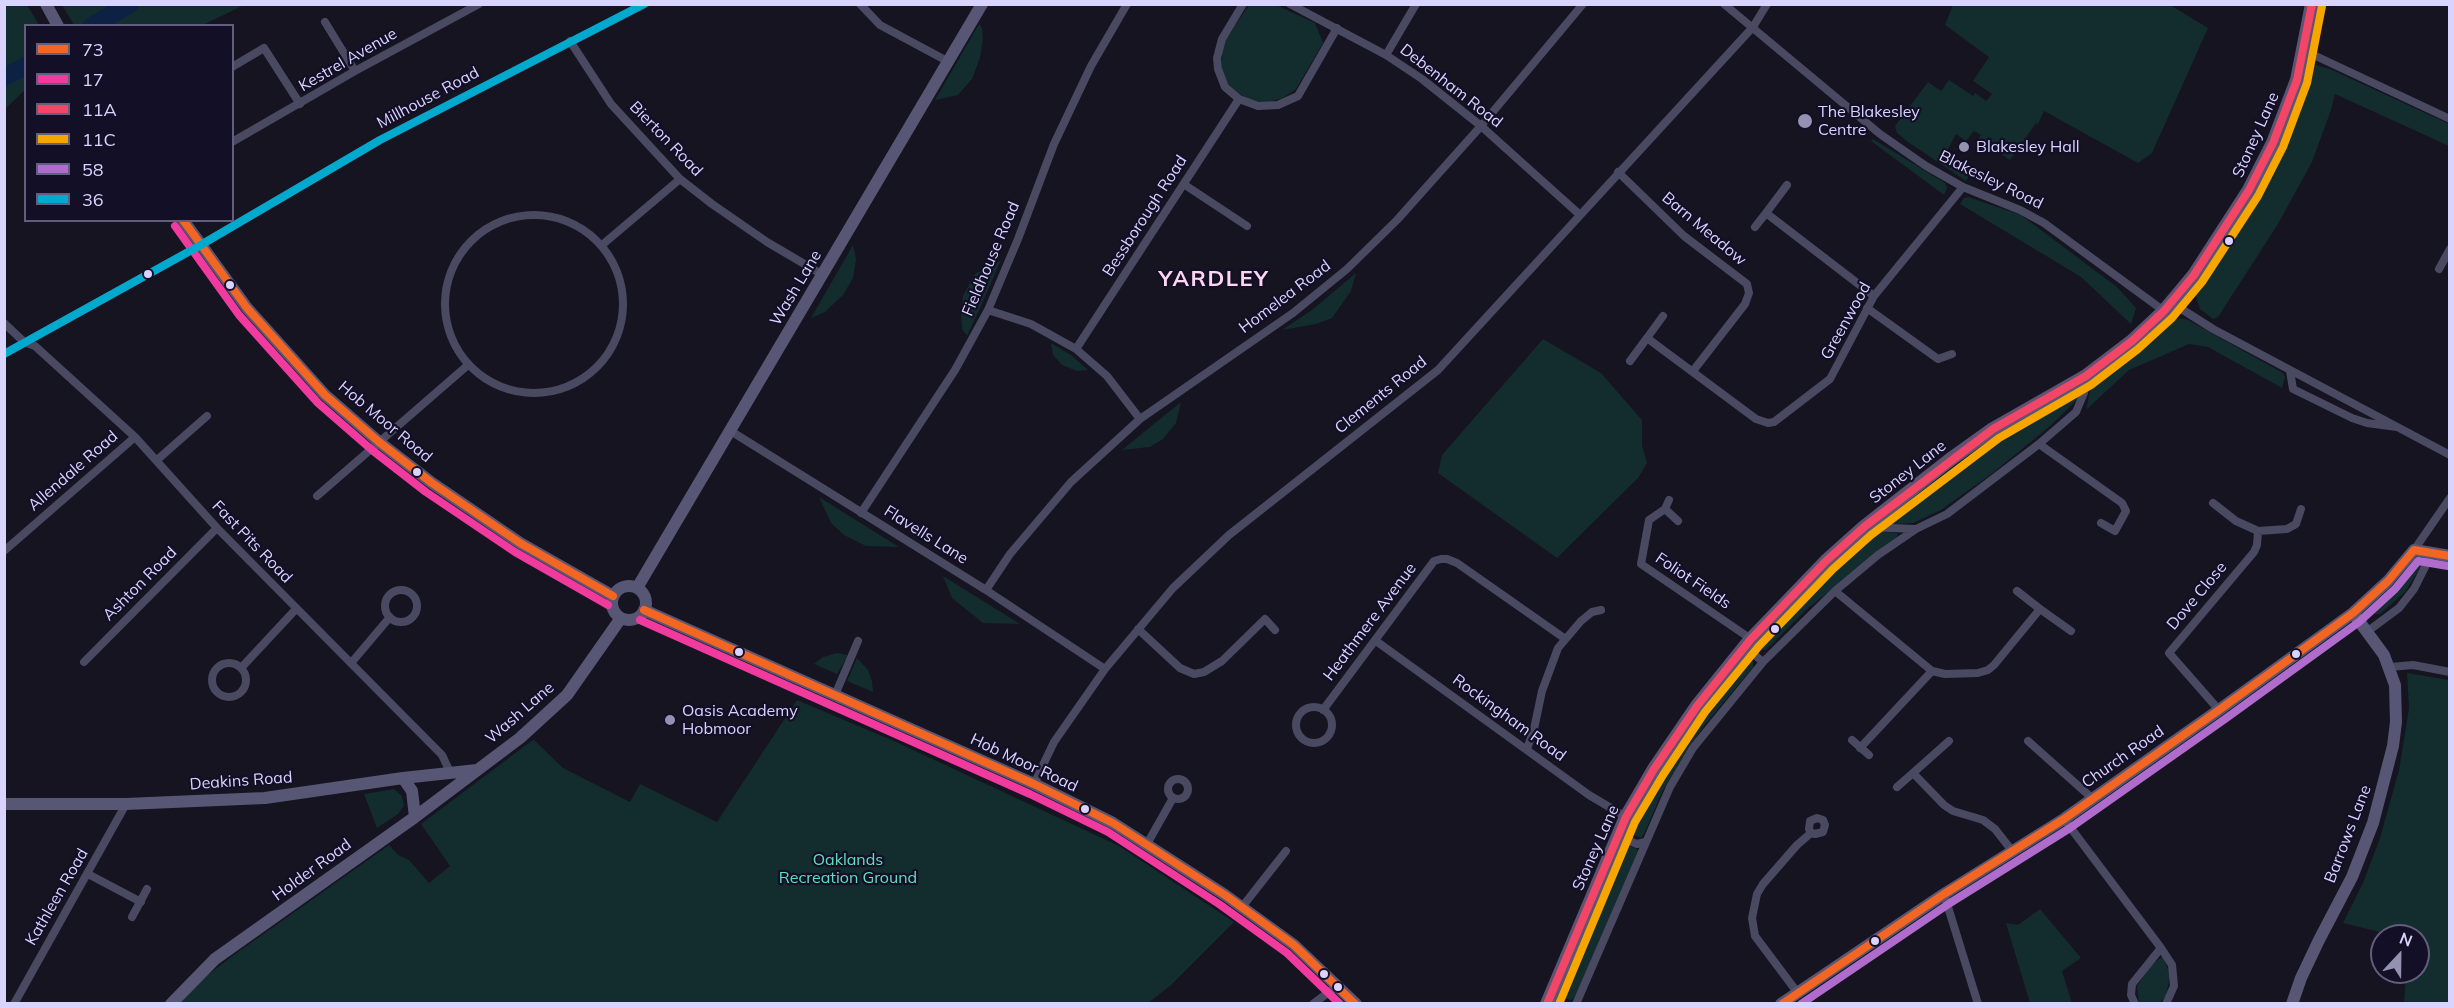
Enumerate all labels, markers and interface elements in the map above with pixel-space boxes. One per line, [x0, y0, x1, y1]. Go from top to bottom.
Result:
legend [24, 24, 234, 222]
street label: Kestrel Avenue [295, 24, 401, 96]
text: 73 [82, 38, 104, 61]
street label: Debenham Road [1396, 40, 1506, 132]
street label: Millhouse Road [374, 63, 482, 133]
text: 17 [82, 68, 104, 91]
street label: Stoney Lane [2229, 89, 2283, 181]
street label: Bierton Road [625, 97, 707, 181]
text: 11A [82, 98, 117, 121]
place label: The Blakesley Centre [1818, 102, 1920, 140]
marker: The Blakesley Centre [1796, 112, 1814, 130]
text: 11C [82, 128, 116, 151]
place label: Blakesley Hall [1976, 137, 2080, 157]
marker: Blakesley Hall [1957, 140, 1971, 154]
street label: Blakesley Road [1936, 147, 2046, 213]
street label: Bessborough Road [1099, 152, 1191, 280]
text: 58 [82, 158, 104, 181]
text: 36 [82, 188, 104, 211]
street label: Barn Meadow [1658, 188, 1750, 270]
street label: Fieldhouse Road [958, 199, 1024, 319]
unlabelled marker [2223, 235, 2235, 247]
street label: Wash Lane [766, 247, 826, 329]
street label: Homelea Road [1235, 256, 1335, 338]
district label: YARDLEY [1159, 266, 1269, 292]
unlabelled marker [142, 268, 154, 280]
unlabelled marker [224, 279, 236, 291]
street label: Greenwood [1817, 279, 1875, 363]
street label: Clements Road [1331, 352, 1431, 438]
street label: Hob Moor Road [334, 377, 436, 467]
street label: Allendale Road [24, 427, 122, 515]
street label: Stoney Lane [1866, 436, 1950, 508]
unlabelled marker [411, 466, 423, 478]
street label: Fast Pits Road [208, 497, 296, 587]
street label: Flavells Lane [880, 502, 972, 568]
street label: Ashton Road [99, 543, 181, 625]
street label: Foliot Fields [1652, 549, 1734, 613]
street label: Dove Close [2163, 558, 2231, 634]
street label: Heathmere Avenue [1319, 559, 1421, 685]
unlabelled marker [1769, 623, 1781, 635]
unlabelled marker [733, 646, 745, 658]
unlabelled marker [2290, 648, 2302, 660]
street label: Rockingham Road [1449, 670, 1569, 766]
street label: Wash Lane [482, 678, 558, 748]
place label: Oasis Academy Hobmoor [682, 701, 798, 739]
marker: Oasis Academy Hobmoor [663, 713, 677, 727]
street label: Church Road [2078, 722, 2168, 792]
street label: Hob Moor Road [967, 730, 1081, 796]
street label: Deakins Road [189, 768, 293, 794]
street label: Barrows Lane [2321, 782, 2375, 886]
street label: Stoney Lane [1569, 802, 1623, 894]
unlabelled marker [1079, 803, 1091, 815]
street label: Holder Road [269, 835, 355, 905]
street label: Kathleen Road [22, 845, 92, 949]
park label: Oaklands Recreation Ground [779, 850, 917, 888]
north arrow [2370, 924, 2430, 984]
text: N [2397, 928, 2415, 951]
unlabelled marker [1869, 935, 1881, 947]
unlabelled marker [1318, 968, 1330, 980]
unlabelled marker [1332, 981, 1344, 993]

